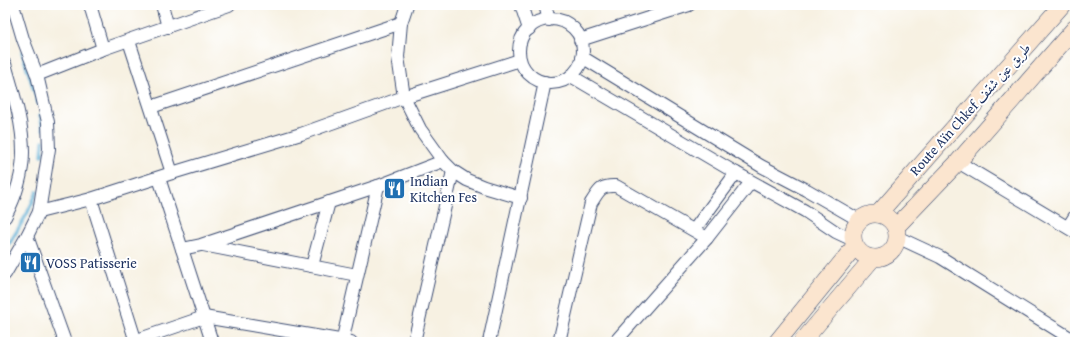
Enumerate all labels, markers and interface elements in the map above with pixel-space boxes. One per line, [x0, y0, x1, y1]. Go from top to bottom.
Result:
street label: Route Aïn Chkef طريق عين شقف [905, 38, 1035, 180]
place label: Indian Kitchen Fes [410, 171, 477, 207]
restaurant icon: Indian Kitchen Fes [382, 176, 408, 202]
restaurant icon: VOSS Patisserie [18, 250, 44, 276]
place label: VOSS Patisserie [46, 253, 137, 273]

